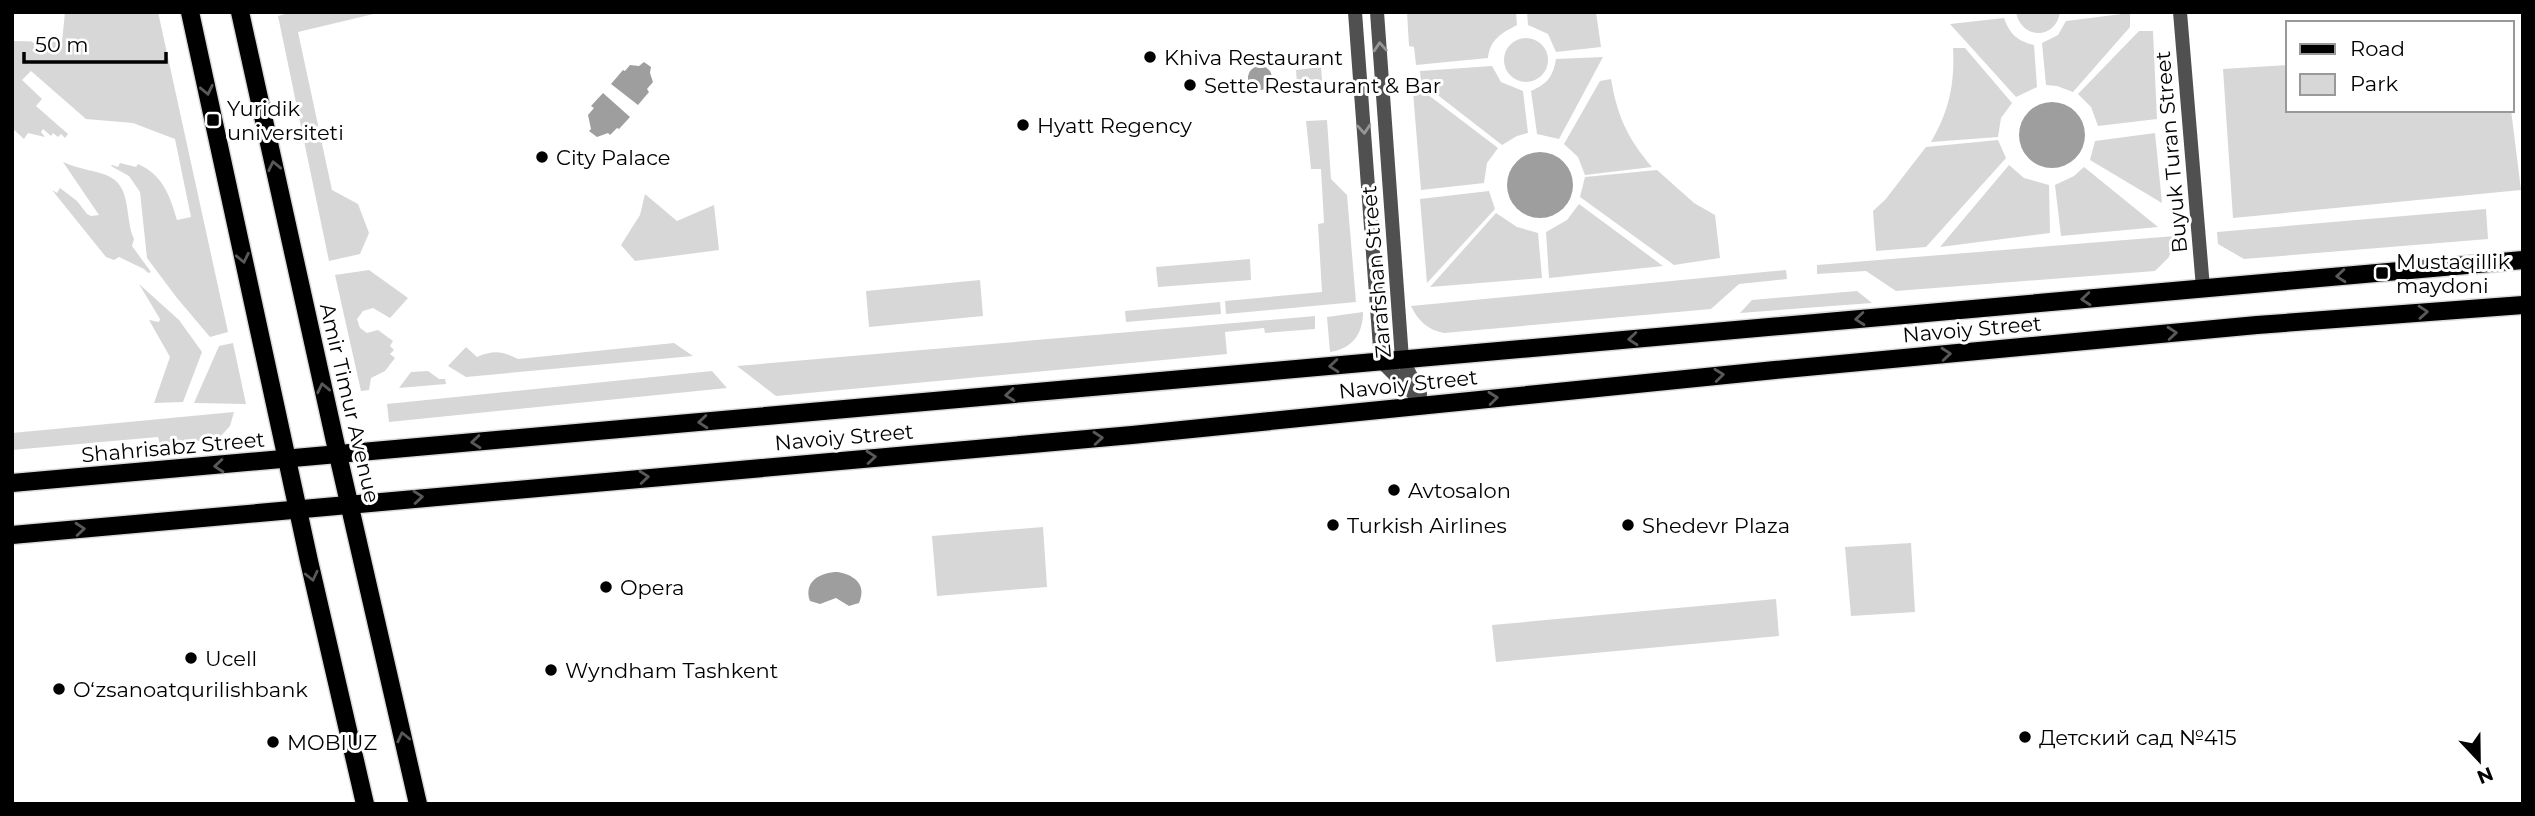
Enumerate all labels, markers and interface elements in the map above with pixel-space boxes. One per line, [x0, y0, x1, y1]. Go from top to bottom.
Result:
scale bar [24, 21, 166, 65]
legend [2286, 21, 2514, 112]
text: 50 m [35, 32, 89, 57]
text: Road [2350, 36, 2405, 61]
one-way arrow [1373, 41, 1388, 52]
place label: Khiva Restaurant [1164, 45, 1343, 70]
marker: Khiva Restaurant [1142, 49, 1158, 65]
street label: Buyuk Turan Street [2150, 50, 2192, 254]
text: Park [2350, 71, 2398, 96]
place label: Sette Restaurant & Bar [1204, 73, 1441, 98]
marker: Sette Restaurant & Bar [1182, 77, 1198, 93]
one-way arrow [198, 84, 213, 96]
place label: Yuridik universiteti [227, 96, 344, 145]
marker: Yuridik universiteti [205, 112, 221, 128]
place label: Hyatt Regency [1037, 113, 1193, 138]
marker: Hyatt Regency [1015, 117, 1031, 133]
one-way arrow [1356, 124, 1371, 135]
place label: City Palace [556, 145, 671, 170]
marker: City Palace [534, 149, 550, 165]
one-way arrow [268, 160, 282, 172]
street label: Zarafshan Street [1356, 185, 1396, 359]
place label: Mustaqillik maydoni [2396, 249, 2511, 298]
one-way arrow [235, 252, 250, 264]
marker: Mustaqillik maydoni [2374, 265, 2390, 281]
one-way arrow [2335, 268, 2346, 283]
one-way arrow [2080, 291, 2092, 306]
street label: Amir Timur Avenue [315, 301, 385, 505]
one-way arrow [2418, 305, 2429, 320]
street label: Navoiy Street [1901, 310, 2043, 348]
one-way arrow [1854, 311, 1865, 326]
one-way arrow [2167, 326, 2178, 341]
one-way arrow [1627, 331, 1638, 346]
one-way arrow [1941, 347, 1952, 362]
one-way arrow [1328, 358, 1339, 373]
street label: Navoiy Street [1337, 364, 1479, 404]
one-way arrow [1714, 368, 1725, 383]
one-way arrow [317, 382, 331, 394]
one-way arrow [1004, 387, 1015, 402]
one-way arrow [1488, 391, 1499, 406]
one-way arrow [697, 414, 708, 429]
street label: Navoiy Street [773, 418, 915, 456]
street label: Shahrisabz Street [80, 427, 266, 467]
one-way arrow [1093, 431, 1104, 446]
one-way arrow [471, 434, 482, 449]
one-way arrow [865, 450, 877, 465]
one-way arrow [213, 458, 224, 473]
one-way arrow [639, 470, 650, 485]
place label: Avtosalon [1408, 478, 1511, 503]
marker: Avtosalon [1386, 482, 1402, 498]
one-way arrow [413, 490, 424, 505]
place label: Turkish Airlines [1347, 513, 1507, 538]
place label: Shedevr Plaza [1642, 513, 1790, 538]
marker: Turkish Airlines [1325, 517, 1341, 533]
marker: Shedevr Plaza [1620, 517, 1636, 533]
one-way arrow [75, 522, 86, 537]
one-way arrow [304, 570, 319, 582]
place label: Opera [620, 575, 685, 600]
marker: Opera [598, 579, 614, 595]
place label: Ucell [205, 646, 257, 671]
marker: Ucell [183, 650, 199, 666]
place label: Wyndham Tashkent [565, 658, 778, 683]
marker: Wyndham Tashkent [543, 662, 559, 678]
place label: Oʻzsanoatqurilishbank [73, 677, 308, 702]
marker: Oʻzsanoatqurilishbank [51, 681, 67, 697]
place label: Детский сад №415 [2039, 725, 2237, 750]
north arrow [2444, 725, 2514, 795]
marker: Детский сад №415 [2017, 729, 2033, 745]
place label: MOBIUZ [287, 730, 377, 755]
one-way arrow [397, 731, 411, 743]
marker: MOBIUZ [265, 734, 281, 750]
text: N [2474, 762, 2497, 789]

